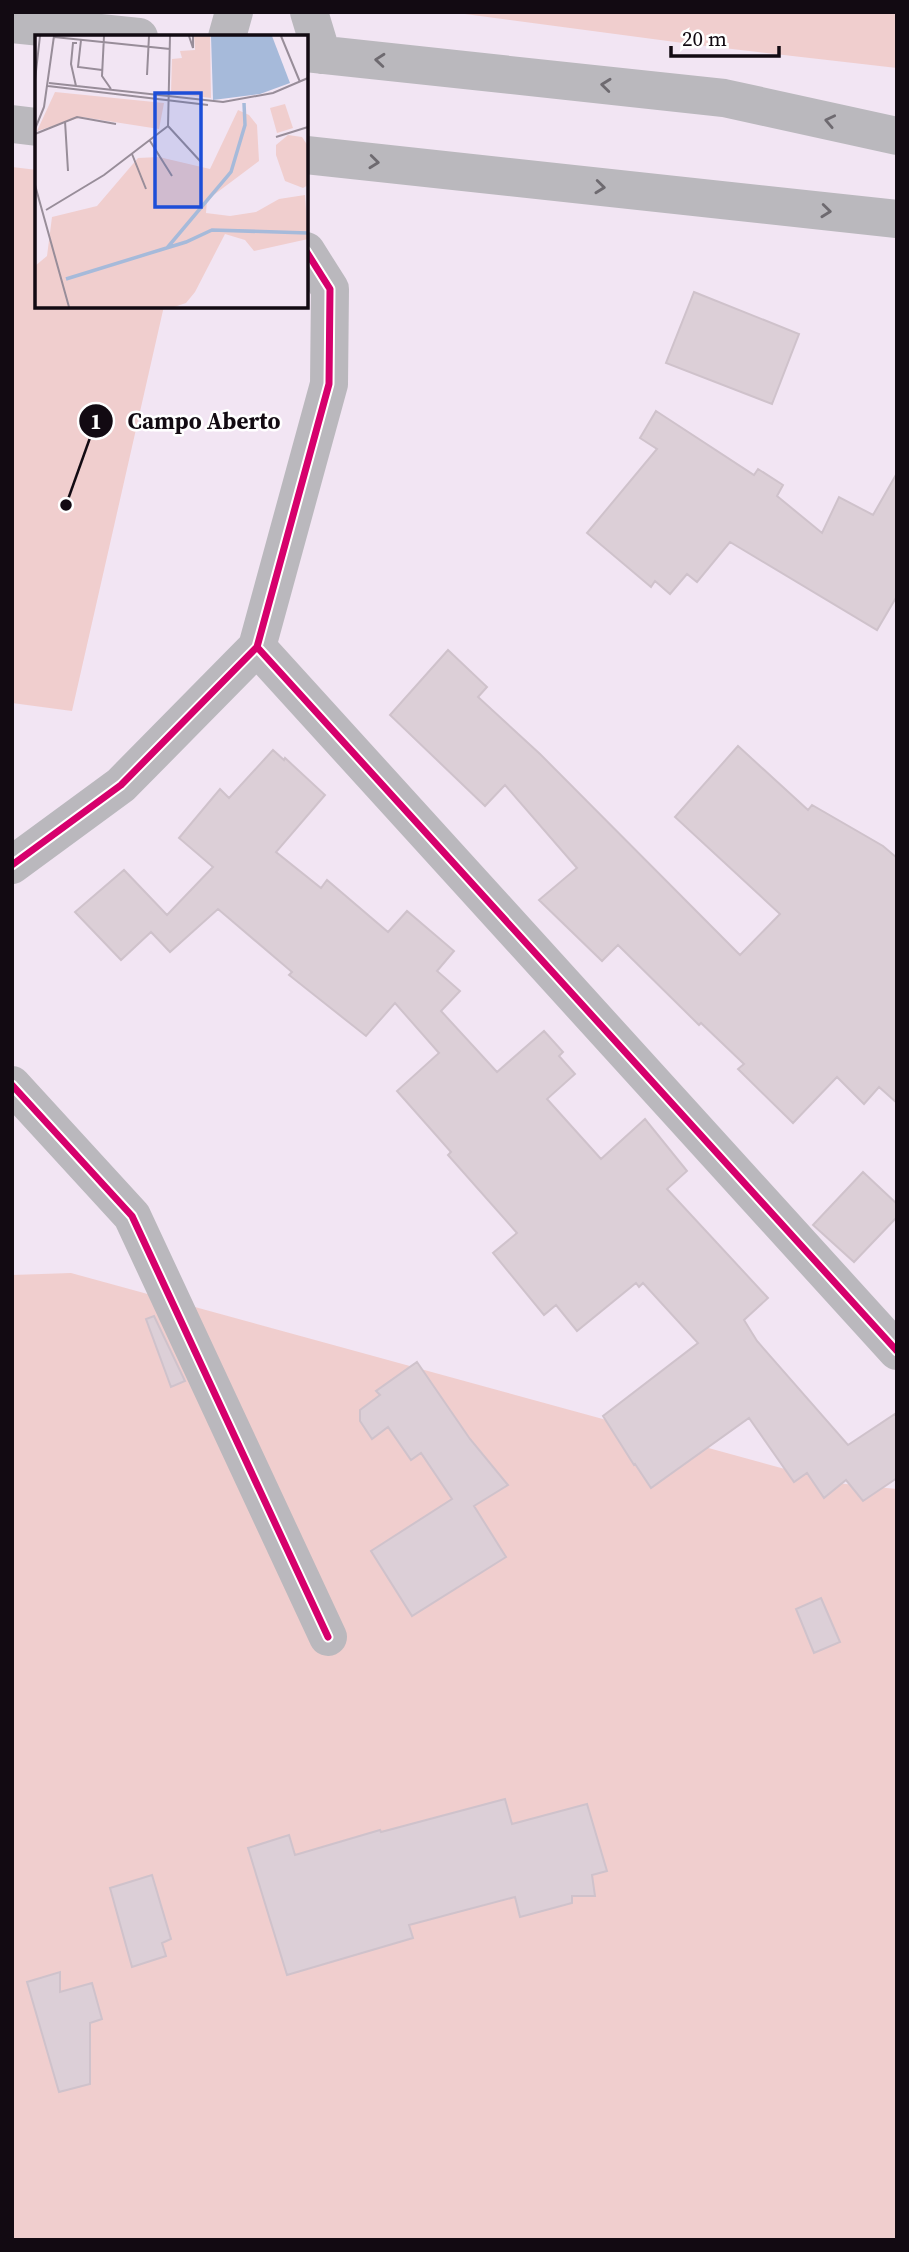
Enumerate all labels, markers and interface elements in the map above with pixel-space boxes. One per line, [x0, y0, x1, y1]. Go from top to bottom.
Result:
scale bar [671, 14, 780, 58]
text: 20 m [682, 24, 727, 53]
inset map [35, 35, 308, 308]
one-way arrow [374, 53, 385, 68]
one-way arrow [600, 78, 611, 93]
one-way arrow [824, 115, 836, 130]
one-way arrow [369, 154, 380, 169]
one-way arrow [594, 179, 606, 194]
one-way arrow [821, 203, 832, 218]
callout: Campo Aberto [79, 399, 295, 443]
text: Campo Aberto [128, 405, 280, 437]
text: 1 [90, 407, 102, 436]

